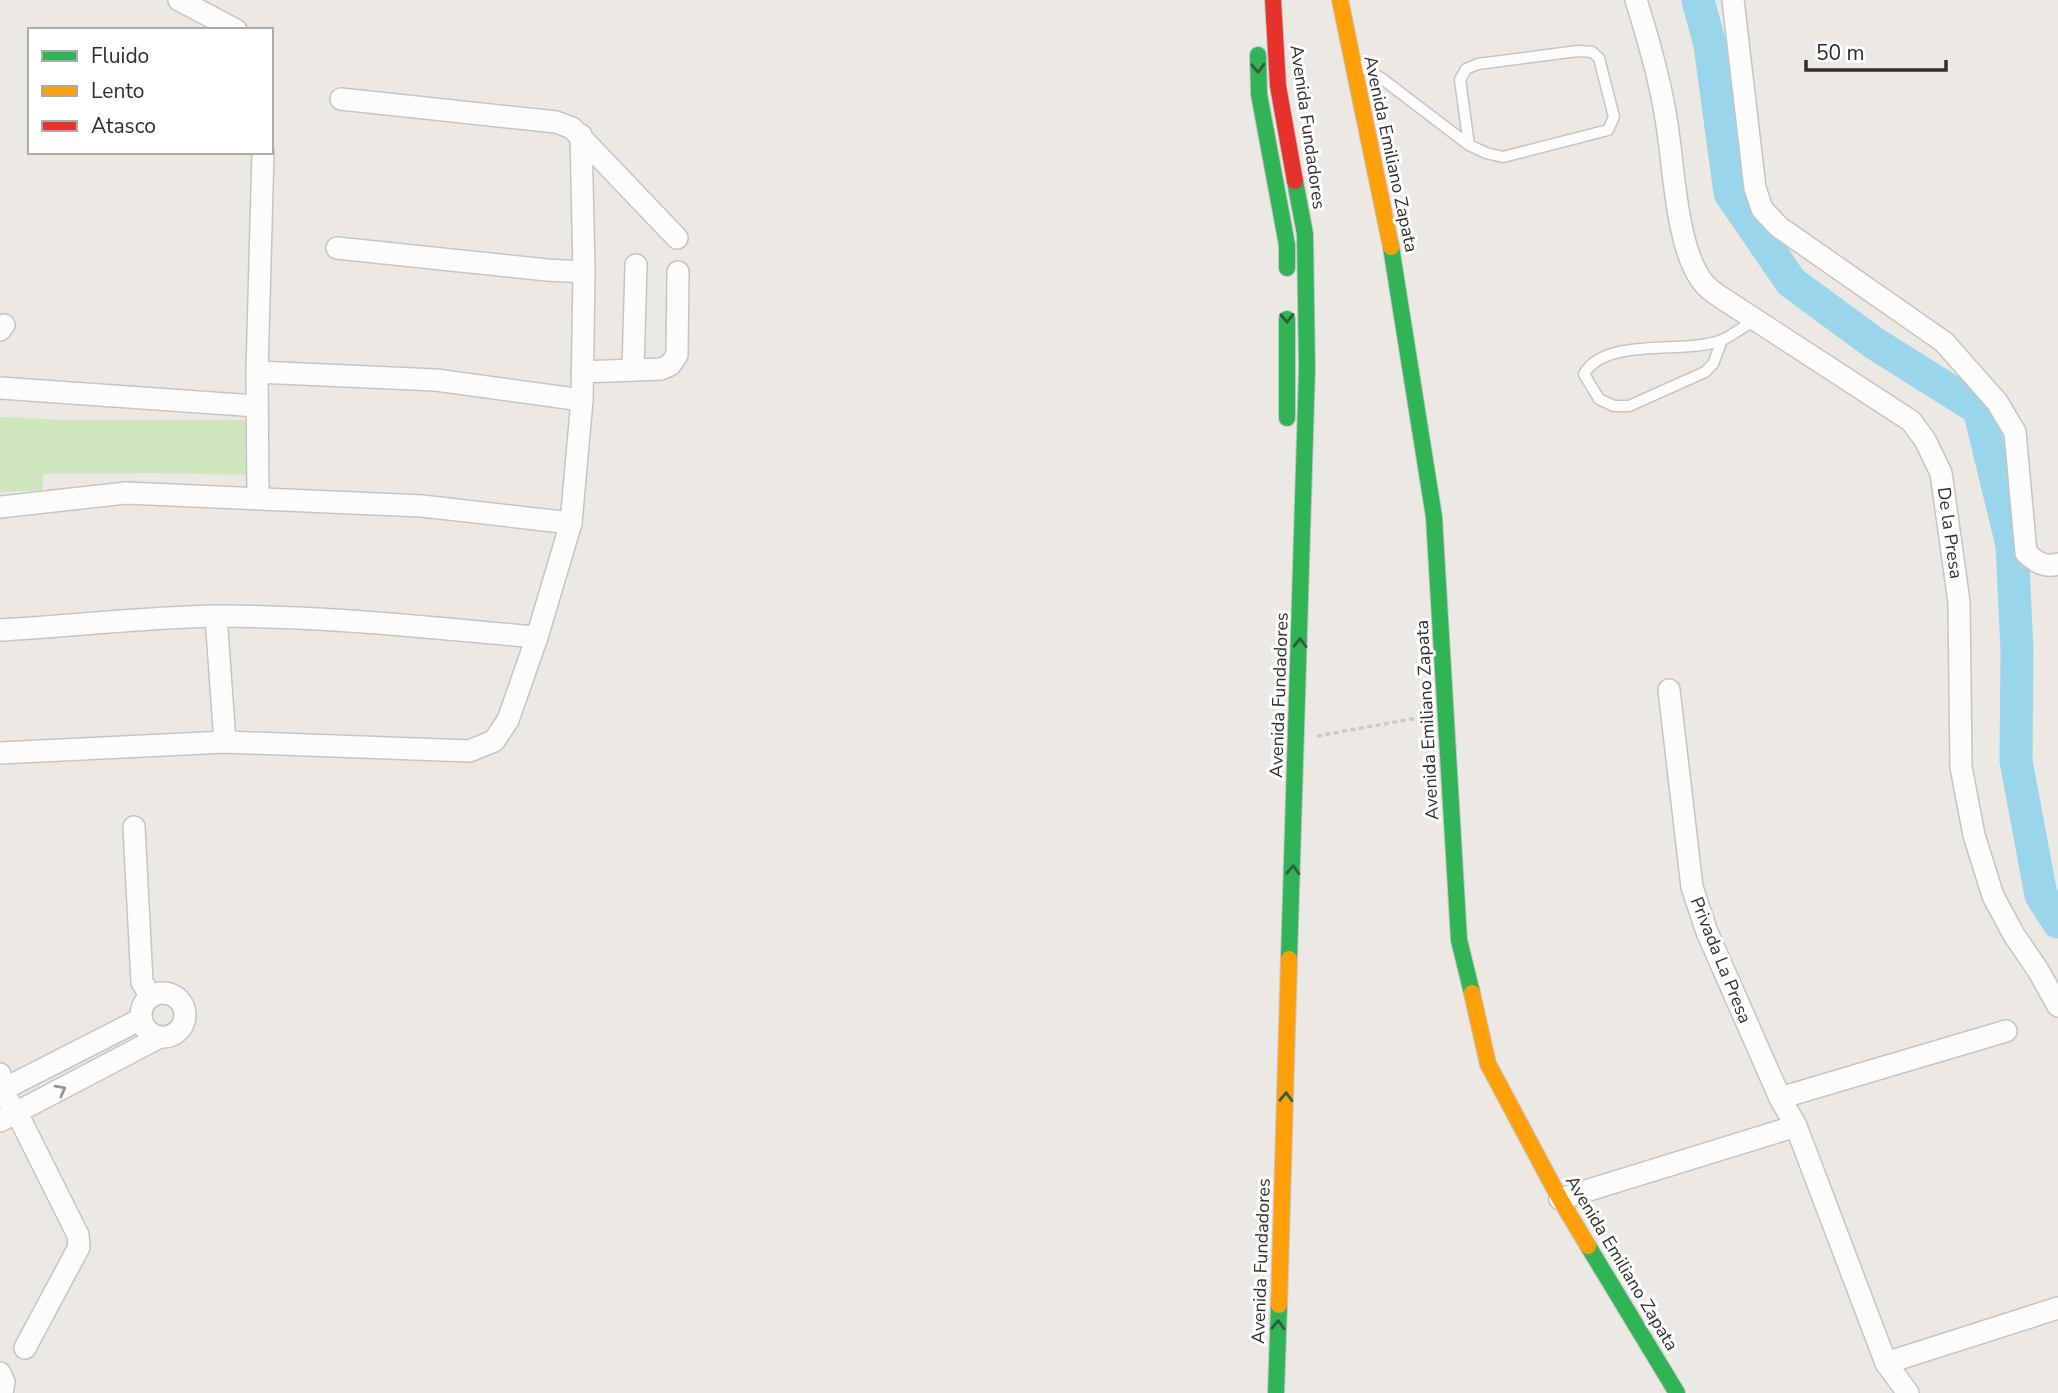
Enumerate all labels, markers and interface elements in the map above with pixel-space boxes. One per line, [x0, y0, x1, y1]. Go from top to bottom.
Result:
legend [28, 28, 273, 154]
scale bar [1806, 28, 1946, 72]
text: 50 m [1816, 39, 1865, 67]
text: Fluido [91, 42, 149, 70]
street label: Avenida Fundadores [1285, 43, 1331, 211]
street label: Avenida Emiliano Zapata [1358, 54, 1424, 254]
one-way arrow [1251, 63, 1266, 74]
text: Lento [91, 77, 144, 105]
text: Atasco [91, 112, 156, 140]
one-way arrow [1279, 313, 1295, 323]
street label: De la Presa [1932, 486, 1968, 580]
street label: Avenida Fundadores [1264, 612, 1294, 778]
street label: Avenida Emiliano Zapata [1410, 619, 1444, 821]
one-way arrow [1292, 637, 1308, 647]
one-way arrow [1285, 864, 1301, 875]
street label: Privada La Presa [1685, 893, 1757, 1027]
one-way arrow [53, 1084, 66, 1098]
one-way arrow [1278, 1092, 1294, 1102]
street label: Avenida Emiliano Zapata [1560, 1171, 1684, 1355]
street label: Avenida Fundadores [1246, 1178, 1276, 1344]
one-way arrow [1270, 1319, 1286, 1330]

